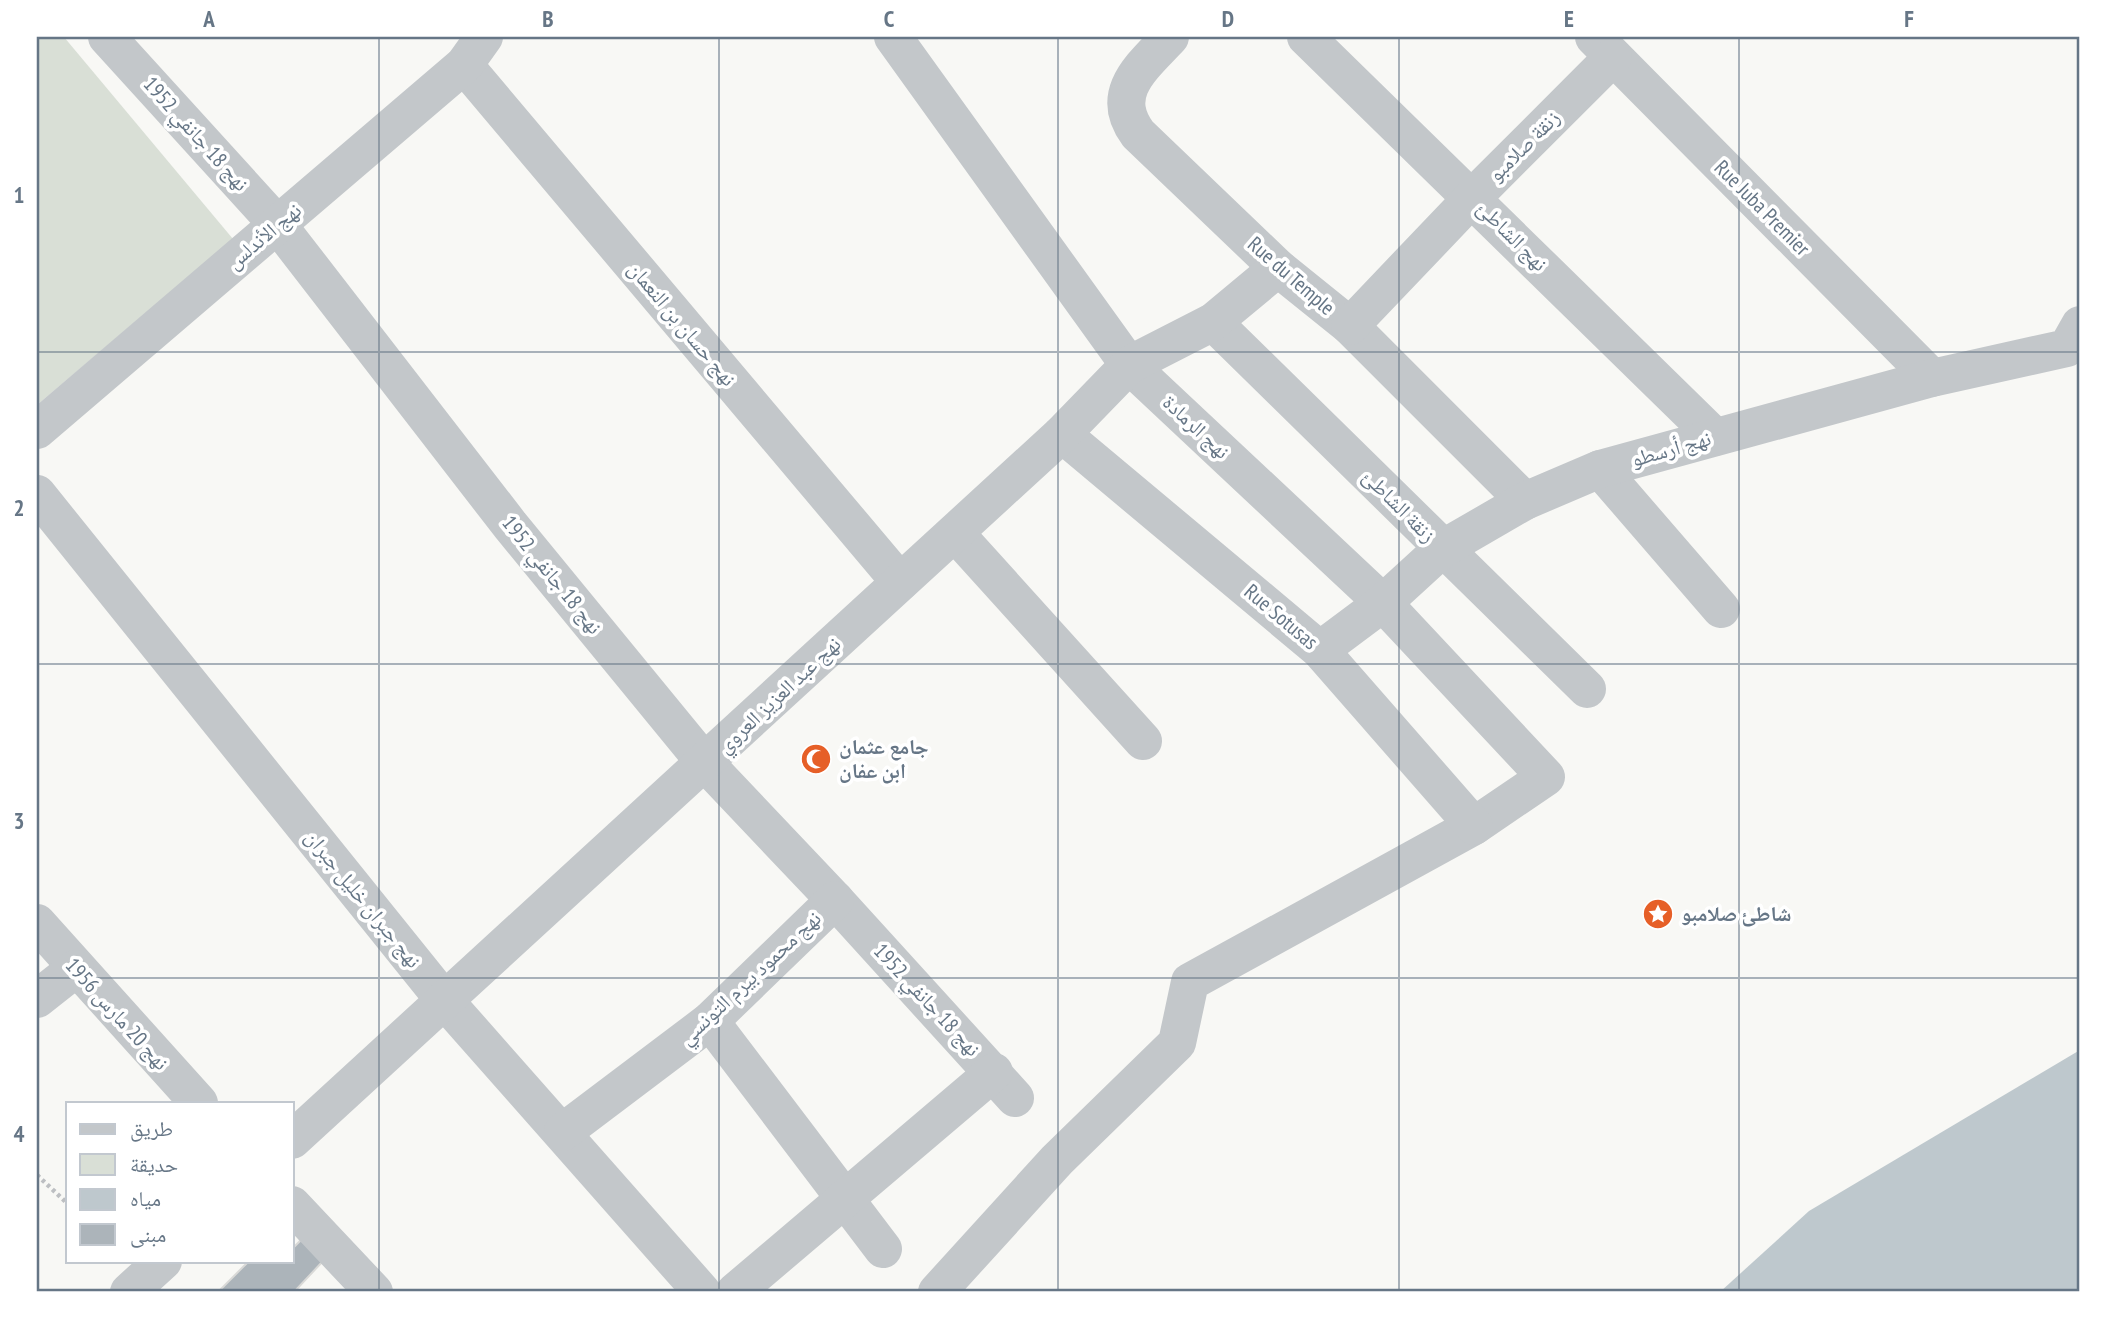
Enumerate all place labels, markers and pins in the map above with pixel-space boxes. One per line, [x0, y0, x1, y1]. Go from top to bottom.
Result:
place label: جامع عثمان ابن عفان [839, 733, 929, 784]
mosque icon: جامع عثمان ابن عفان [799, 742, 833, 776]
place icon: شاطئ صلامبو [1641, 897, 1675, 931]
place label: شاطئ صلامبو [1681, 900, 1791, 927]

